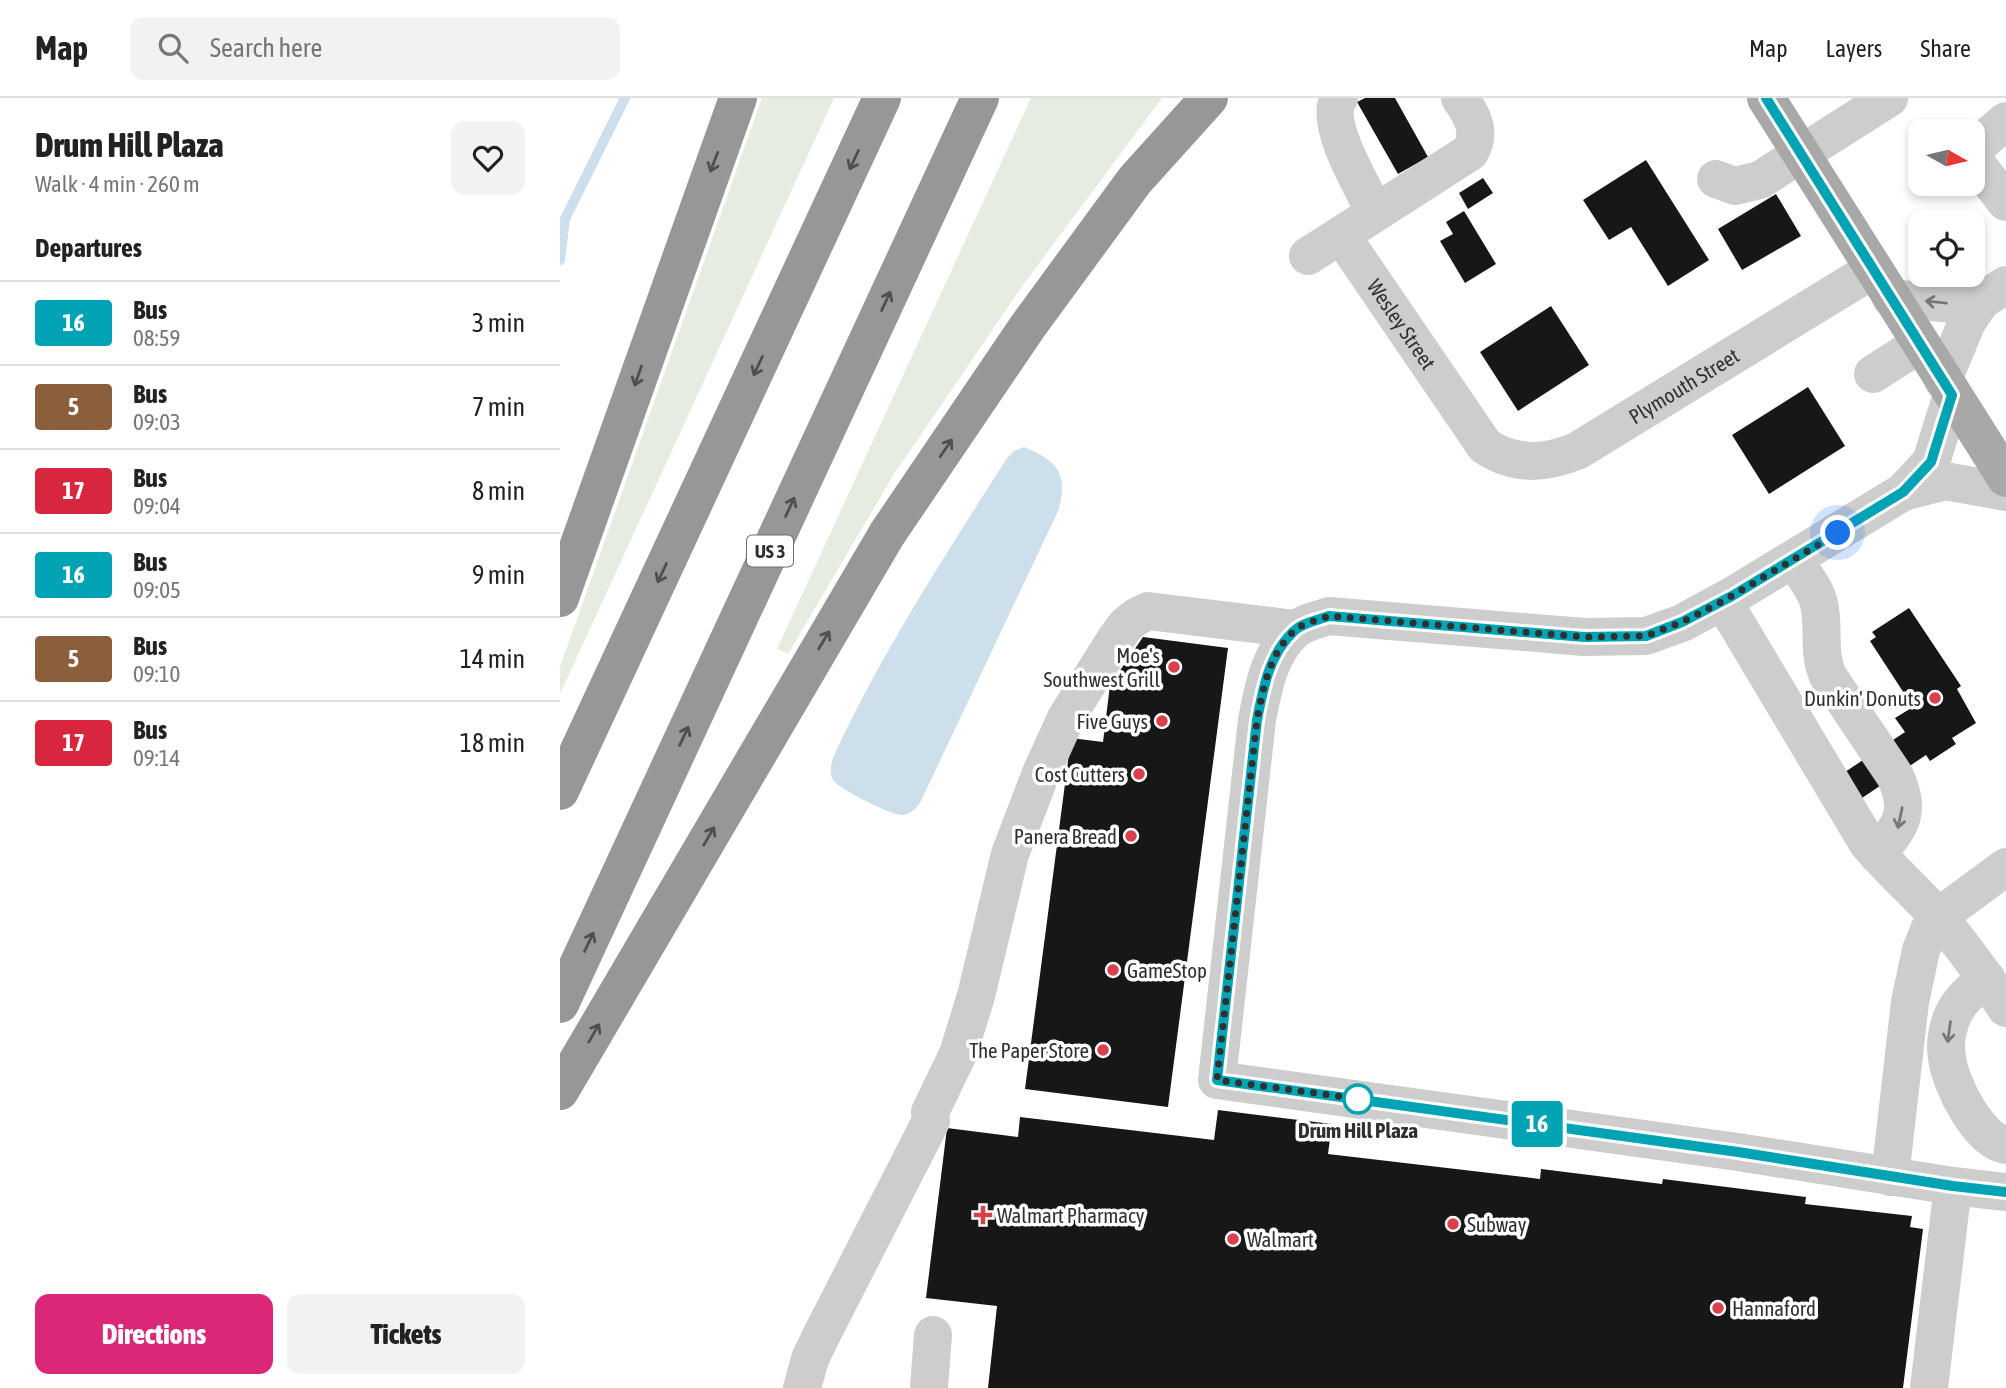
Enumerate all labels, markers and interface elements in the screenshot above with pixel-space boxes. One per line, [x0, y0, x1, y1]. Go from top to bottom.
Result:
search box [130, 17, 620, 80]
text: Map [35, 29, 88, 67]
icon: search [154, 29, 192, 67]
text: Search here [210, 33, 322, 63]
text: Map [1749, 35, 1788, 62]
text: Layers [1826, 35, 1882, 62]
text: Share [1920, 35, 1971, 62]
north arrow [1908, 119, 1984, 196]
map controls [1908, 119, 1985, 287]
button: heart [451, 121, 525, 195]
text: Drum Hill Plaza [35, 126, 224, 164]
one-way arrow [846, 149, 860, 170]
one-way arrow [707, 150, 719, 172]
text: Walk · 4 min · 260 m [35, 171, 199, 197]
button: locate [1908, 210, 1985, 287]
text: Departures [35, 233, 142, 263]
street label: Wesley Street [1363, 274, 1441, 374]
one-way arrow [880, 291, 893, 312]
text: Bus [133, 295, 167, 325]
one-way arrow [1925, 295, 1948, 308]
text: 3 min [472, 308, 525, 338]
text: 16 [62, 309, 85, 336]
text: 08:59 [133, 325, 180, 351]
street label: Plymouth Street [1624, 343, 1743, 428]
one-way arrow [751, 355, 764, 376]
one-way arrow [631, 365, 643, 387]
text: Bus [133, 379, 167, 409]
text: 7 min [472, 392, 525, 422]
text: 5 [68, 393, 79, 420]
text: 09:03 [133, 409, 181, 435]
one-way arrow [939, 438, 953, 458]
text: Bus [133, 463, 167, 493]
text: 8 min [472, 476, 525, 506]
text: 17 [62, 477, 85, 504]
text: 09:04 [133, 493, 181, 519]
one-way arrow [784, 497, 798, 518]
your location [1820, 515, 1855, 550]
road number: US 3 [747, 535, 793, 566]
text: Bus [133, 547, 167, 577]
text: 9 min [472, 560, 525, 590]
text: 16 [62, 561, 85, 588]
one-way arrow [655, 562, 668, 583]
text: 09:05 [133, 577, 181, 603]
one-way arrow [818, 630, 832, 650]
text: Bus [133, 631, 167, 661]
place label: Moe's Southwest Grill [1043, 643, 1160, 691]
text: 14 min [460, 644, 525, 674]
text: 5 [68, 645, 79, 672]
marker: Moe's Southwest Grill [1166, 659, 1182, 675]
text: 09:10 [133, 661, 180, 687]
place label: Dunkin' Donuts [1804, 686, 1921, 710]
marker: Dunkin' Donuts [1927, 690, 1943, 706]
place label: Five Guys [1077, 709, 1148, 733]
marker: Five Guys [1154, 713, 1170, 729]
text: Bus [133, 715, 167, 745]
one-way arrow [678, 726, 692, 747]
text: 18 min [460, 728, 525, 758]
text: 17 [62, 729, 85, 756]
text: 09:14 [133, 745, 180, 771]
place label: Cost Cutters [1035, 762, 1125, 786]
marker: Cost Cutters [1131, 766, 1147, 782]
one-way arrow [1893, 806, 1907, 829]
place label: Panera Bread [1014, 824, 1117, 848]
one-way arrow [702, 827, 716, 847]
marker: Panera Bread [1123, 828, 1139, 844]
one-way arrow [583, 932, 596, 953]
place label: GameStop [1127, 958, 1207, 982]
marker: GameStop [1105, 962, 1121, 978]
one-way arrow [1942, 1020, 1955, 1043]
one-way arrow [588, 1023, 602, 1043]
place label: The Paper Store [969, 1038, 1089, 1062]
marker: The Paper Store [1095, 1042, 1111, 1058]
marker: Drum Hill Plaza [1343, 1084, 1373, 1114]
line badge: 16 [1506, 1101, 1569, 1147]
text: 16 [1526, 1110, 1548, 1137]
place label: Drum Hill Plaza [1298, 1118, 1418, 1142]
place label: Walmart Pharmacy [997, 1203, 1145, 1227]
marker: Walmart Pharmacy [975, 1207, 991, 1223]
place label: Subway [1467, 1212, 1527, 1236]
marker: Subway [1445, 1216, 1461, 1232]
place label: Walmart [1247, 1227, 1314, 1251]
marker: Walmart [1225, 1231, 1241, 1247]
button: Directions [35, 1294, 273, 1374]
button: Tickets [287, 1294, 525, 1374]
place label: Hannaford [1732, 1296, 1816, 1320]
marker: Hannaford [1710, 1300, 1726, 1316]

